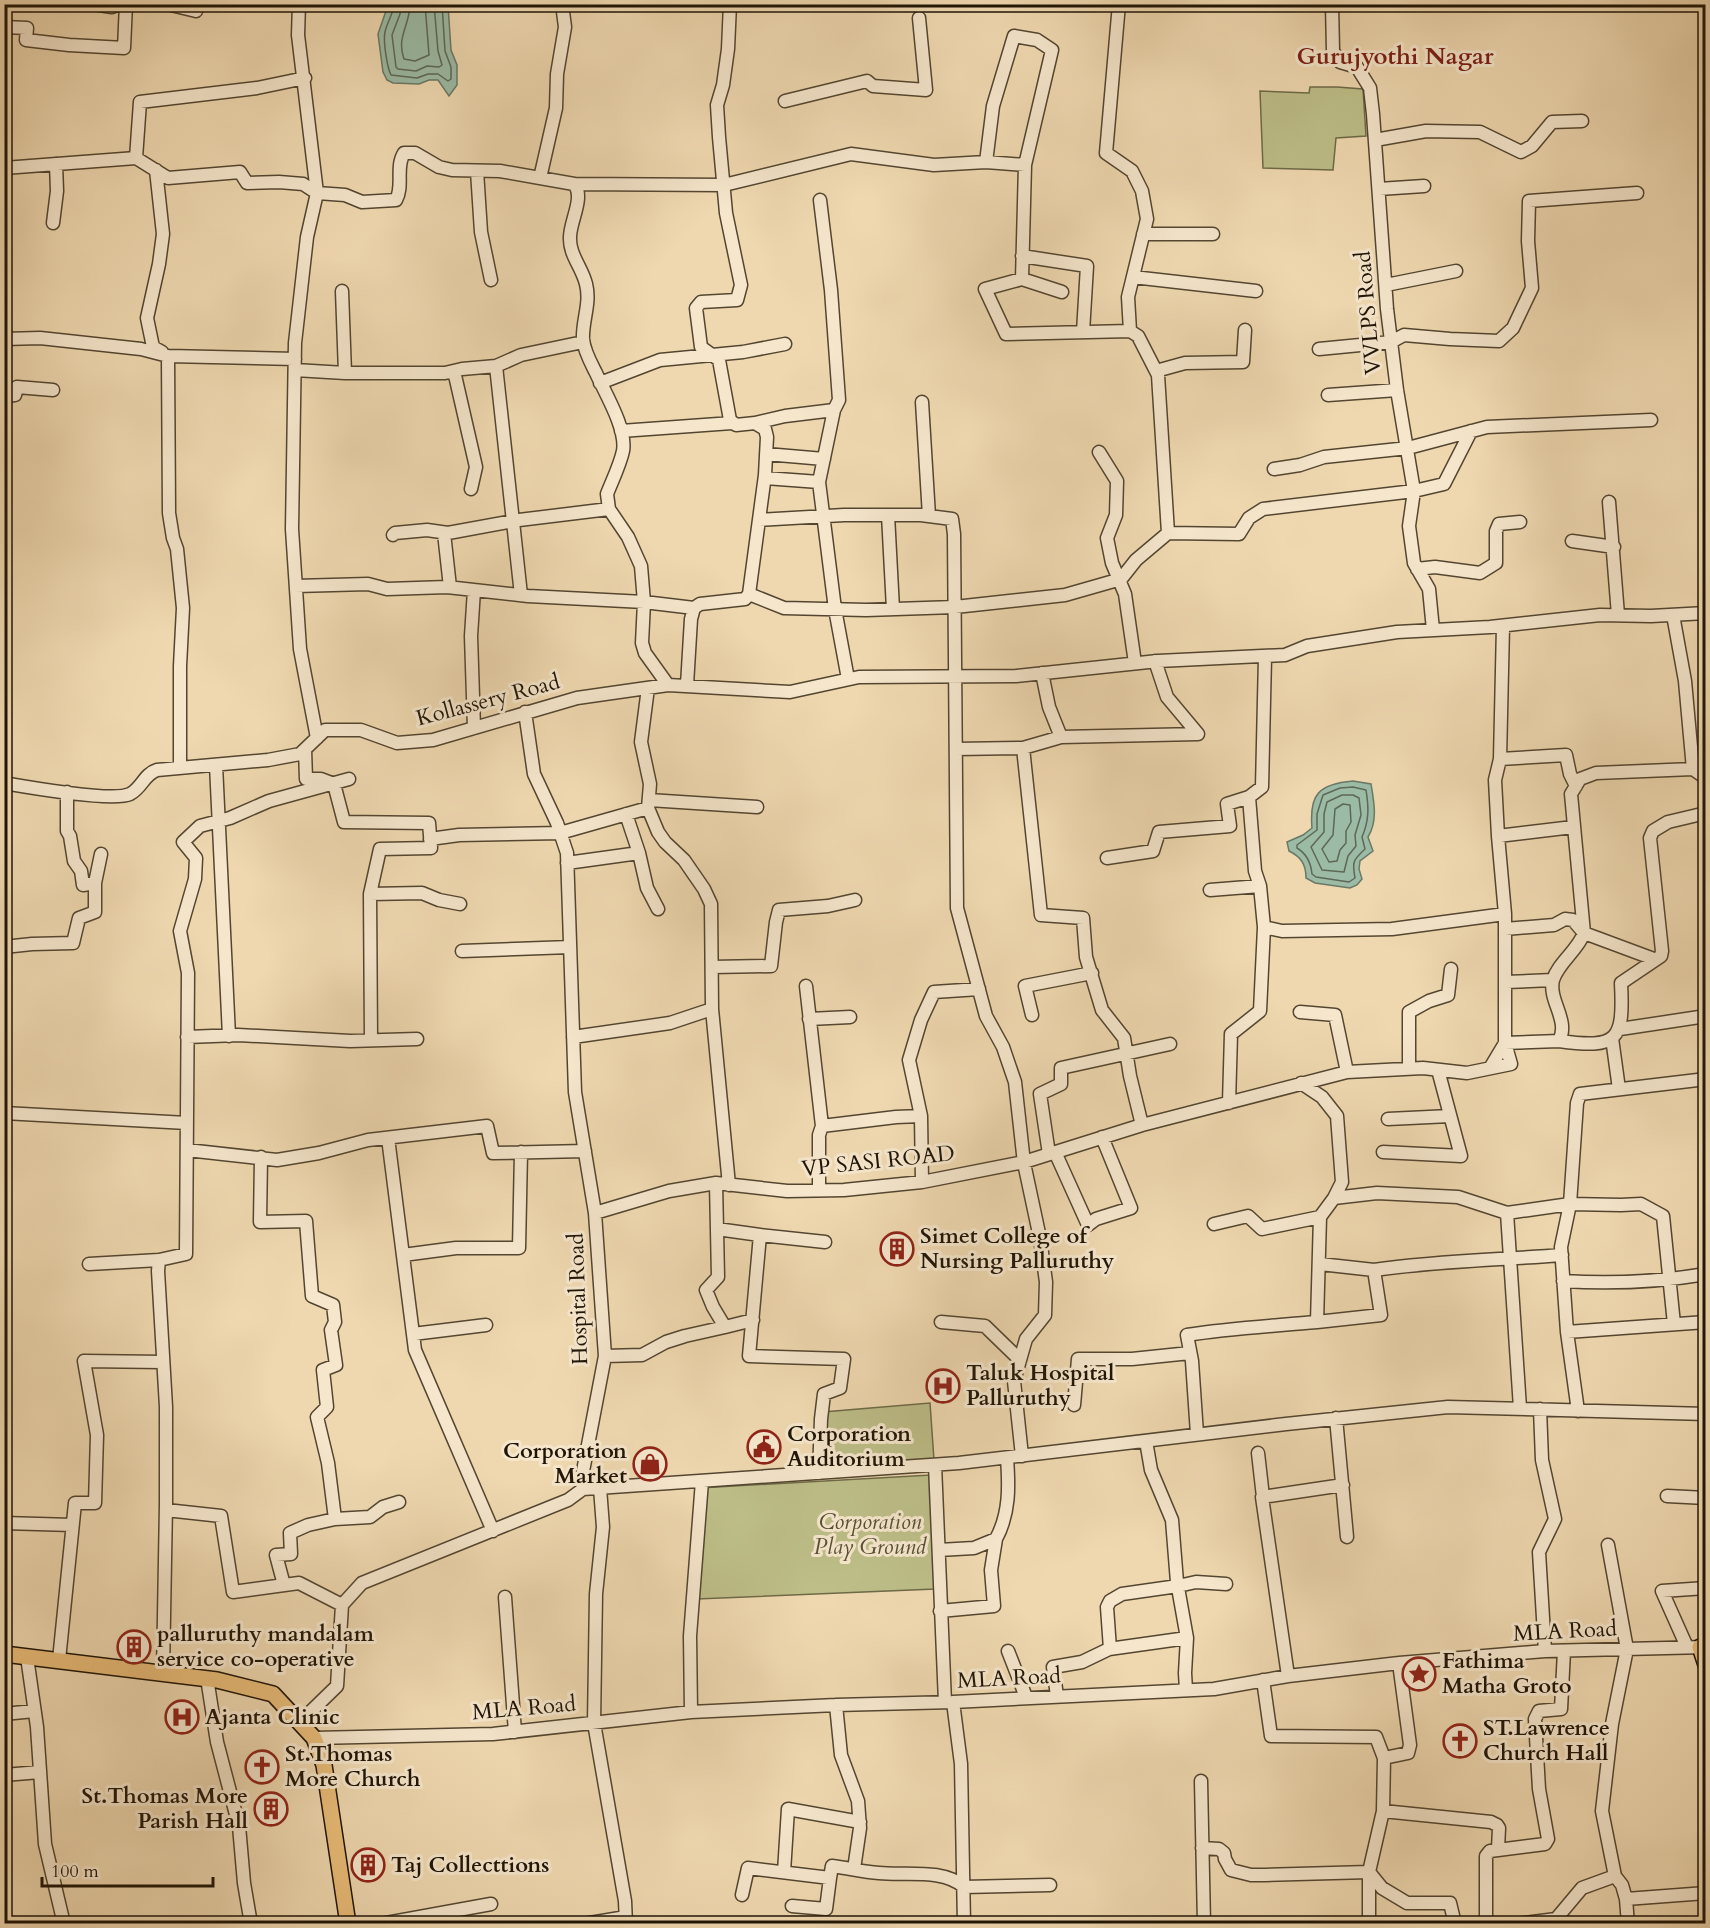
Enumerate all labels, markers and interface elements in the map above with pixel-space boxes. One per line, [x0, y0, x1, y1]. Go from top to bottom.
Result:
district label: Gurujyothi Nagar [1296, 40, 1494, 73]
street label: VVLPS Road [1348, 250, 1388, 376]
street label: Kollassery Road [413, 666, 563, 734]
street label: VP SASI ROAD [800, 1138, 956, 1184]
place label: Simet College of Nursing Palluruthy [920, 1221, 1115, 1276]
building icon: Simet College of Nursing Palluruthy [879, 1231, 915, 1267]
street label: Hospital Road [561, 1232, 595, 1365]
place label: Taluk Hospital Palluruthy [966, 1358, 1115, 1413]
hospital icon: Taluk Hospital Palluruthy [925, 1368, 961, 1404]
place label: Corporation Auditorium [787, 1419, 911, 1474]
public building icon: Corporation Auditorium [746, 1429, 782, 1465]
place label: Corporation Market [503, 1436, 627, 1491]
shop icon: Corporation Market [632, 1446, 668, 1482]
park label: Corporation Play Ground [814, 1507, 928, 1562]
street label: MLA Road [1512, 1613, 1618, 1649]
place label: palluruthy mandalam service co-operative [157, 1619, 375, 1674]
building icon: palluruthy mandalam service co-operative [116, 1629, 152, 1665]
place label: Fathima Matha Groto [1442, 1646, 1572, 1701]
place icon: Fathima Matha Groto [1401, 1656, 1437, 1692]
street label: MLA Road [956, 1660, 1062, 1696]
street label: MLA Road [471, 1689, 577, 1727]
hospital icon: Ajanta Clinic [164, 1699, 200, 1735]
place label: Ajanta Clinic [205, 1702, 340, 1732]
place label: ST.Lawrence Church Hall [1483, 1713, 1610, 1768]
church icon: ST.Lawrence Church Hall [1442, 1723, 1478, 1759]
place label: St.Thomas More Church [285, 1739, 421, 1794]
church icon: St.Thomas More Church [244, 1749, 280, 1785]
place label: St.Thomas More Parish Hall [82, 1781, 249, 1836]
building icon: St.Thomas More Parish Hall [253, 1791, 289, 1827]
building icon: Taj Collecttions [350, 1847, 386, 1883]
scale bar [42, 1850, 213, 1888]
place label: Taj Collecttions [391, 1850, 549, 1880]
text: 100 m [51, 1859, 99, 1884]

